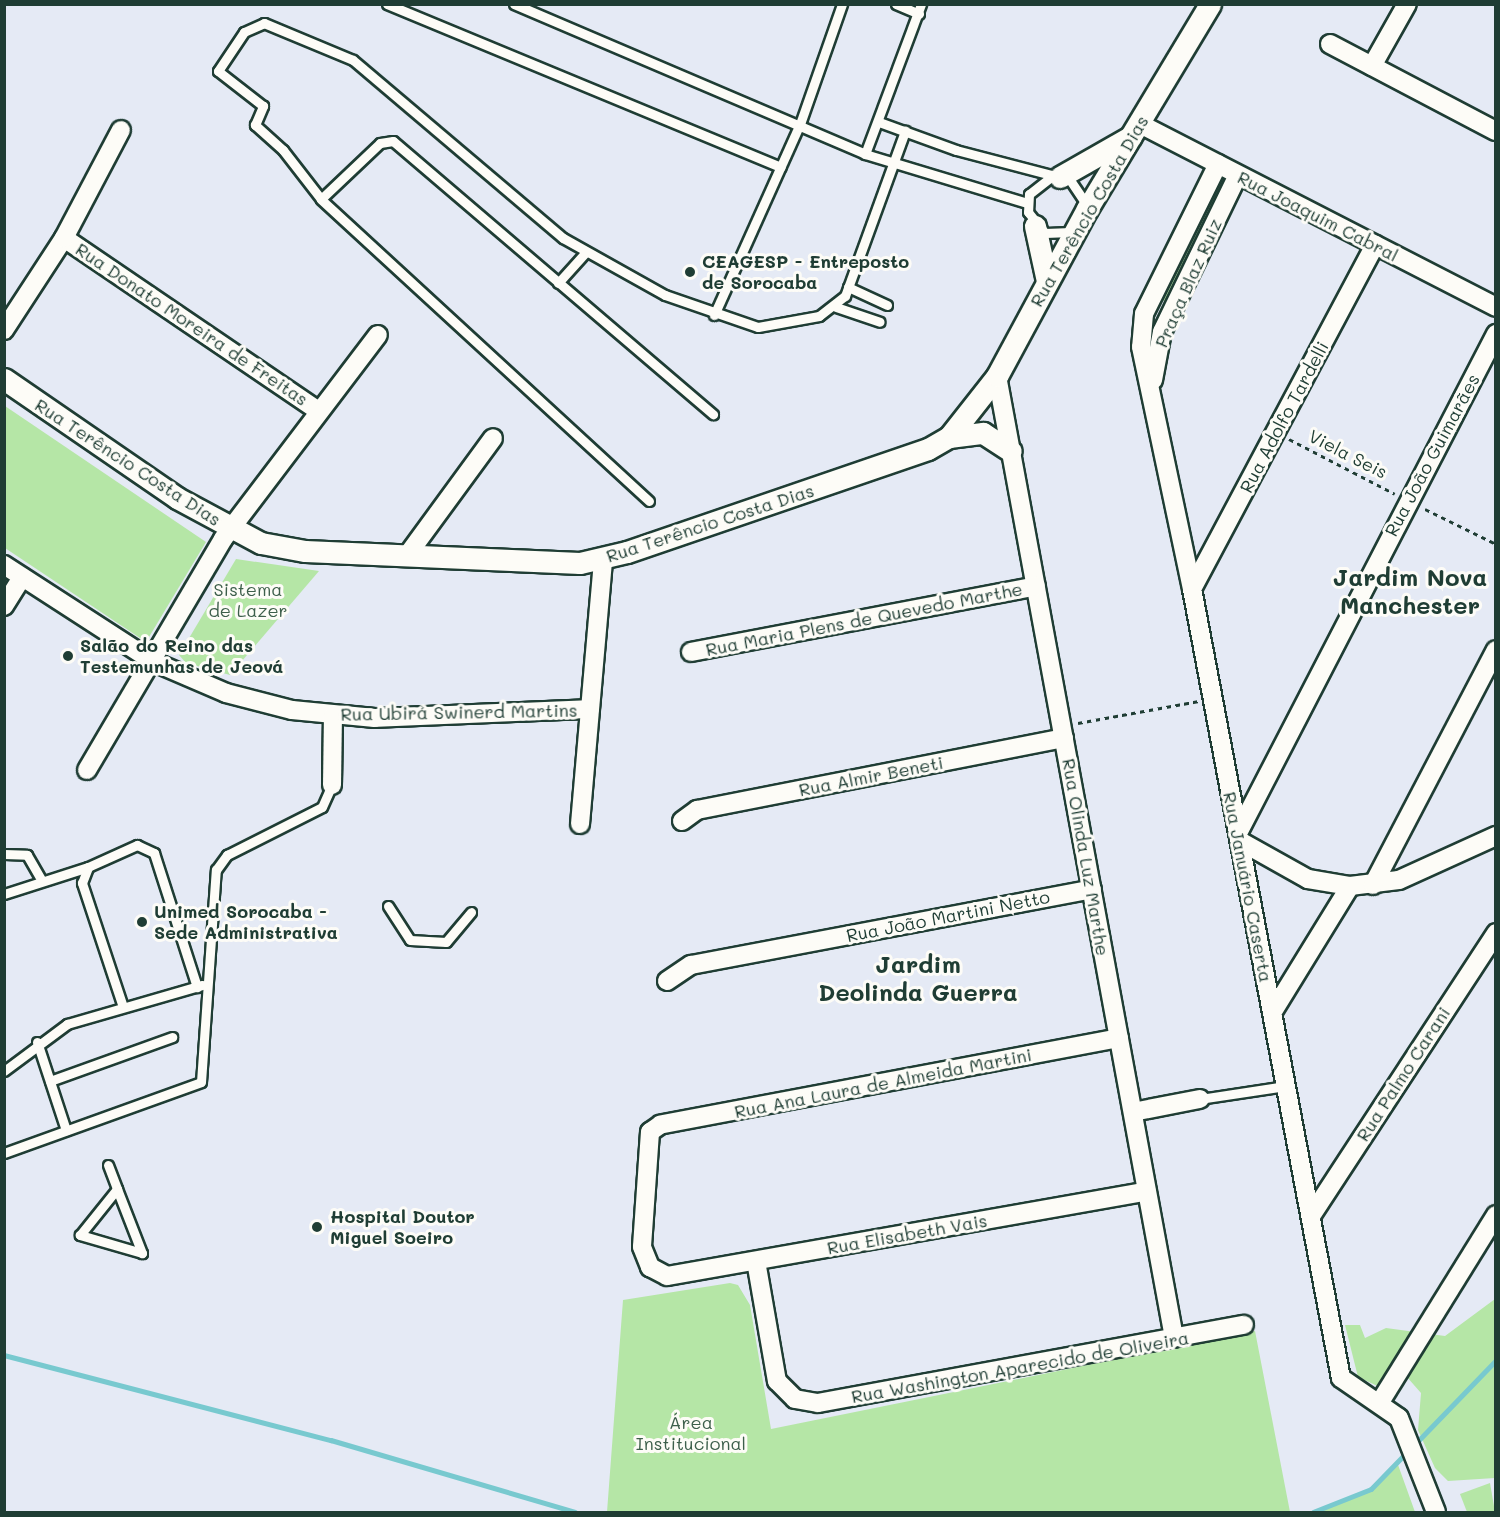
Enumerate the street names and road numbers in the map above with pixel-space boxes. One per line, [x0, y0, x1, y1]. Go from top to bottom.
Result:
street label: Rua Terêncio Costa Dias [1025, 112, 1153, 310]
street label: Rua Joaquim Cabral [1234, 166, 1402, 266]
street label: Praça Blaz Ruiz [1150, 215, 1226, 351]
street label: Rua Donato Moreira de Freitas [72, 238, 312, 410]
street label: Rua Adolfo Tardelli [1235, 338, 1333, 496]
street label: Rua João Guimarães [1380, 370, 1484, 540]
street label: Rua Terêncio Costa Dias [31, 394, 225, 530]
street label: Viela Seis [1305, 425, 1391, 483]
street label: Rua Terêncio Costa Dias [603, 479, 817, 567]
street label: Rua Maria Plens de Quevedo Marthe [704, 578, 1024, 660]
street label: Rua Ubirá Swinerd Martins [340, 699, 578, 725]
street label: Rua Almir Beneti [797, 751, 945, 801]
street label: Rua Olinda Luz Marthe [1058, 757, 1114, 957]
street label: Rua Januário Caserta [1219, 790, 1277, 984]
street label: Rua João Martini Netto [844, 886, 1052, 946]
street label: Rua Palmo Carani [1352, 1003, 1454, 1145]
street label: Rua Ana Laura de Almeida Martini [732, 1044, 1034, 1122]
street label: Rua Elisabeth Vais [825, 1209, 989, 1259]
street label: Rua Washington Aparecido de Oliveira [850, 1327, 1190, 1407]

